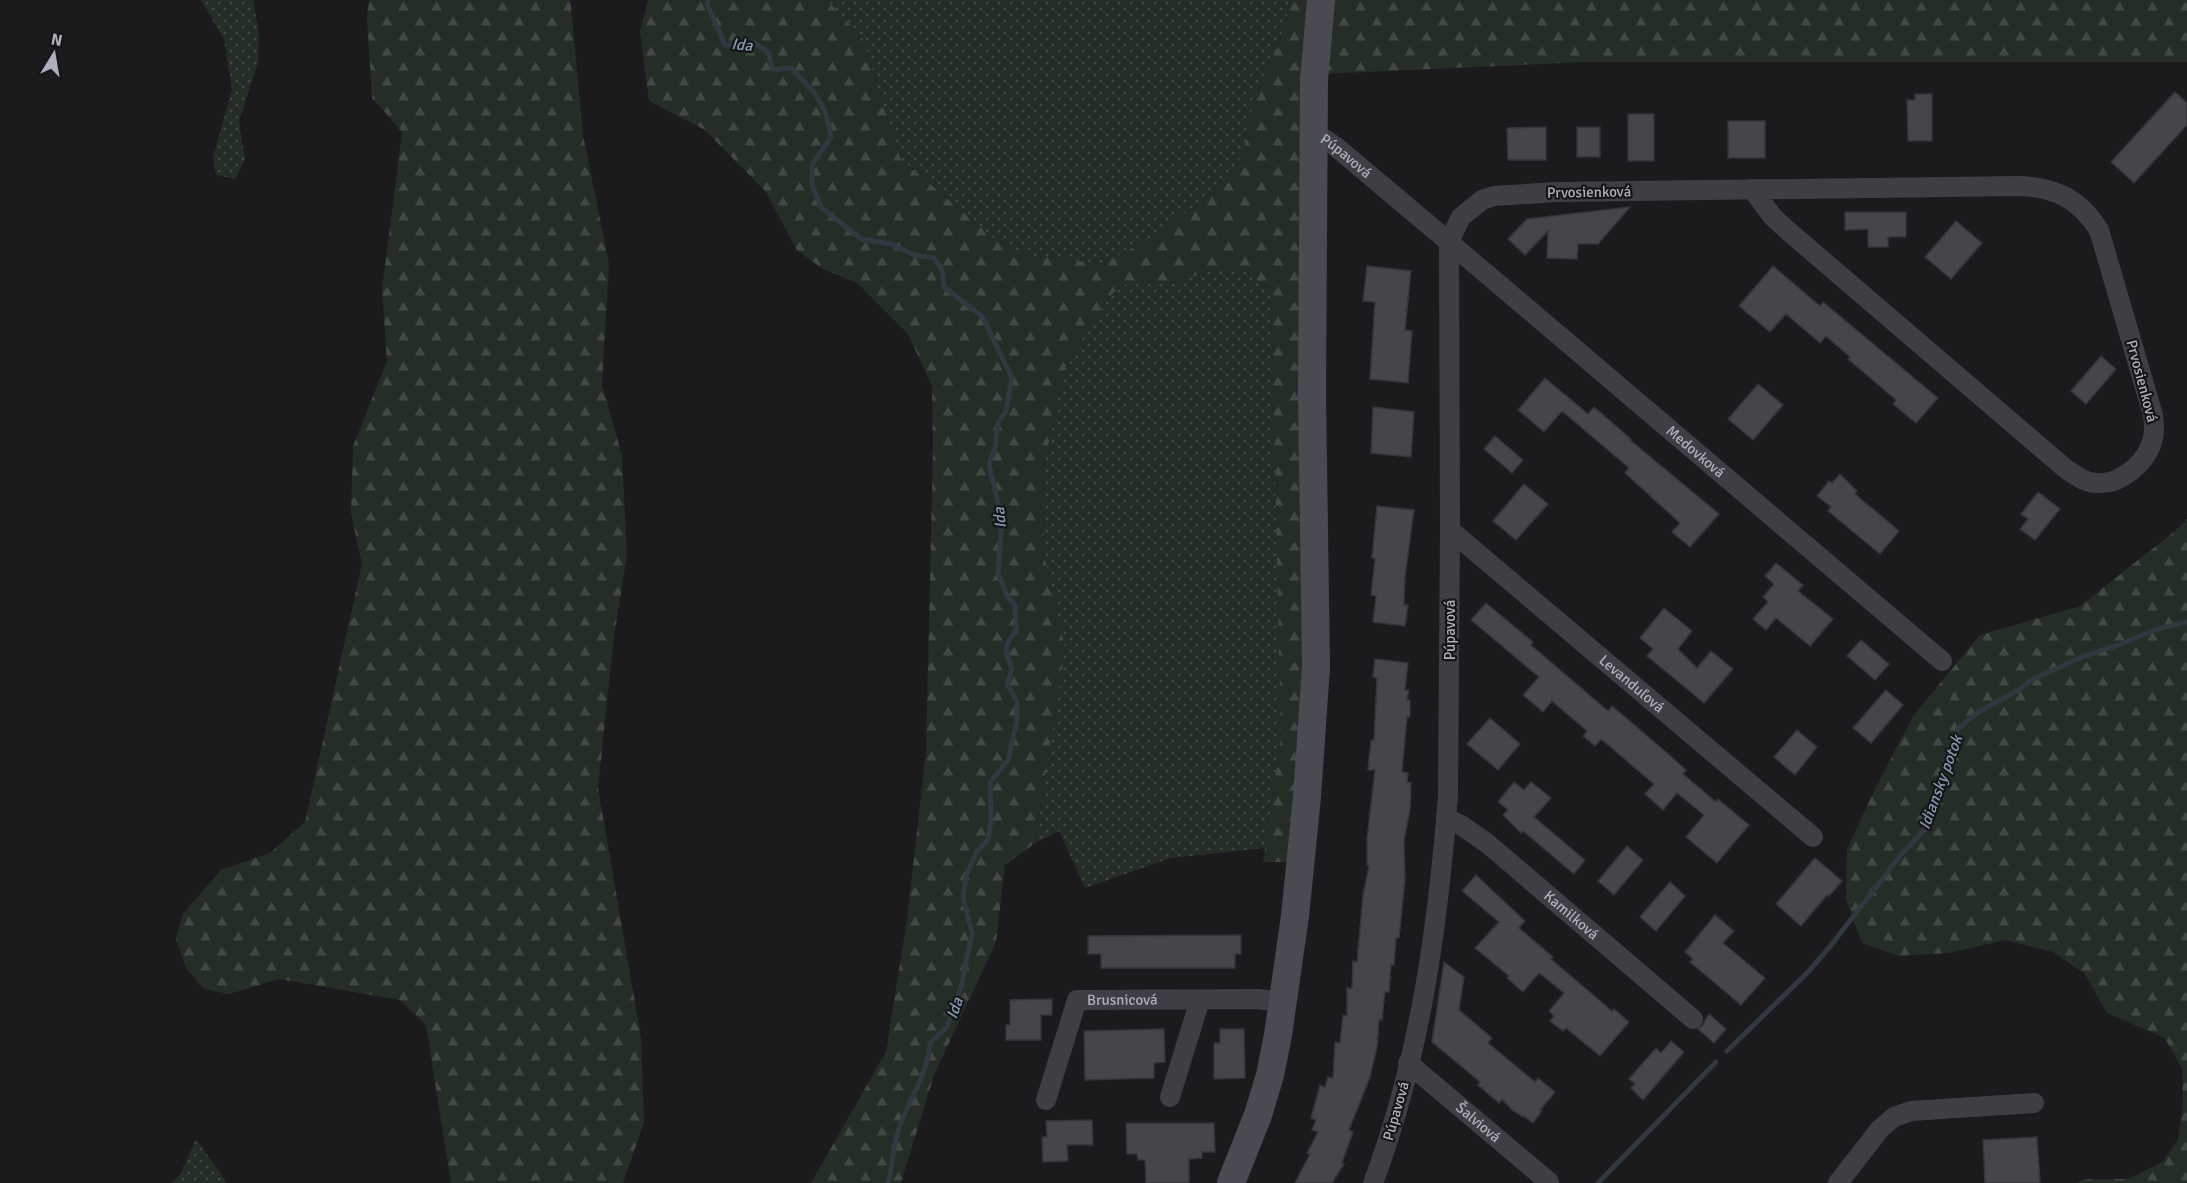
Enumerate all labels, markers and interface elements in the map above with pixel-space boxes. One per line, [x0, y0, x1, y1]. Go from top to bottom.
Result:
north arrow [24, 24, 84, 84]
text: N [49, 29, 64, 51]
water label: Ida [730, 34, 754, 56]
street label: Púpavová [1317, 130, 1375, 182]
street label: Prvosienková [1547, 182, 1631, 202]
street label: Prvosienková [2122, 338, 2162, 424]
street label: Medovková [1662, 422, 1729, 482]
water label: Ida [989, 506, 1011, 529]
street label: Púpavová [1441, 600, 1459, 660]
street label: Levanduľová [1595, 651, 1668, 716]
water label: Idiansky potok [1915, 731, 1968, 832]
street label: Kamilková [1540, 887, 1602, 943]
street label: Brusnicová [1087, 991, 1158, 1009]
water label: Ida [942, 994, 968, 1022]
street label: Púpavová [1379, 1079, 1413, 1143]
street label: Šalviová [1452, 1098, 1504, 1146]

